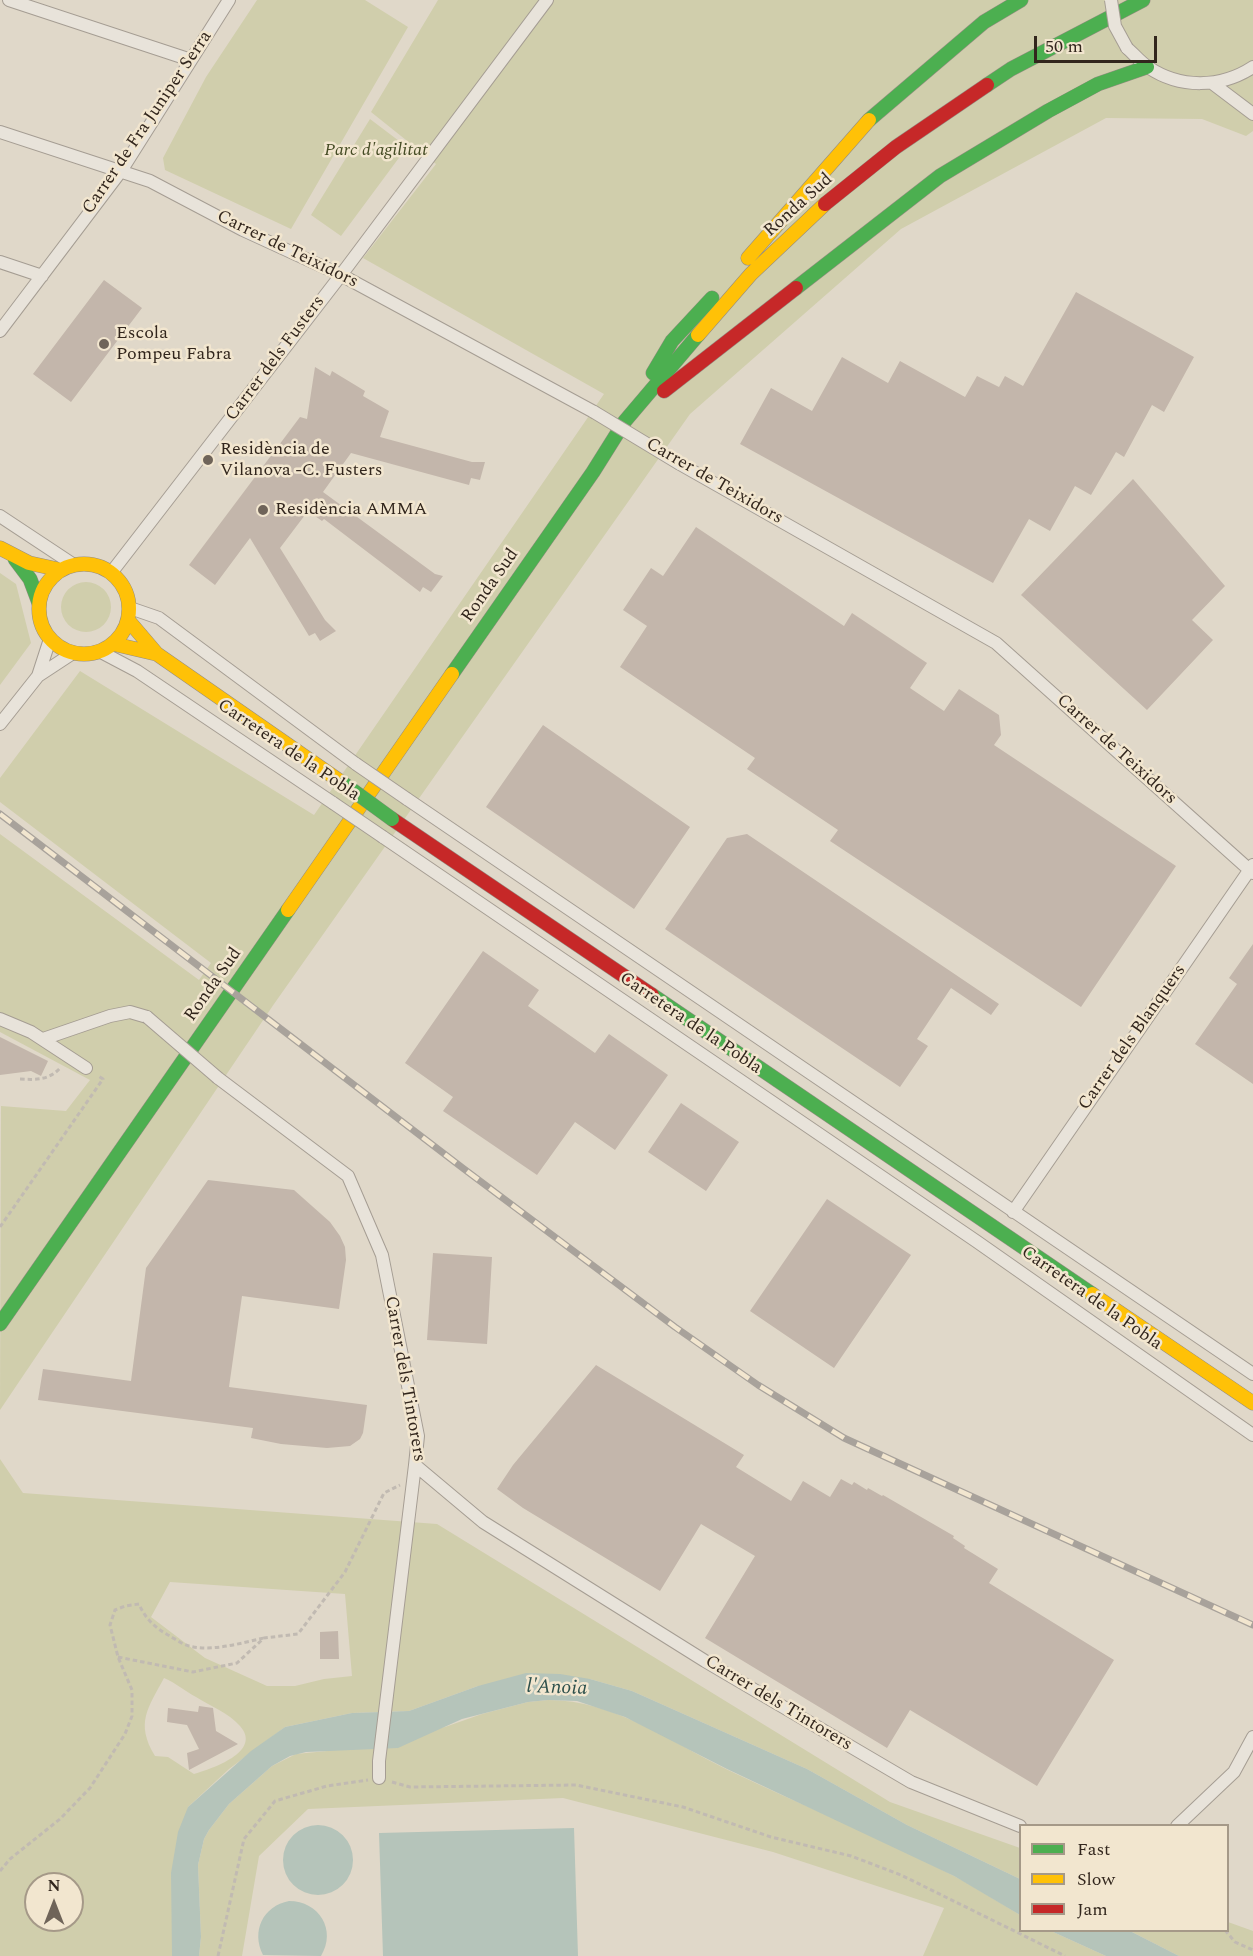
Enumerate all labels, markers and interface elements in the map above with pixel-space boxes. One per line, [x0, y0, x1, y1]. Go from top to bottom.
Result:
scale bar [1037, 24, 1160, 62]
street label: Carrer de Fra Juniper Serra [79, 27, 217, 219]
text: 50 m [1045, 33, 1083, 60]
park label: Parc d'agilitat [324, 140, 428, 162]
street label: Ronda Sud [760, 169, 838, 243]
street label: Carrer de Teixidors [213, 206, 361, 294]
street label: Carrer dels Fusters [222, 292, 330, 426]
place label: Escola Pompeu Fabra [116, 323, 232, 366]
marker: Escola Pompeu Fabra [97, 337, 111, 351]
street label: Carrer de Teixidors [642, 434, 786, 530]
place label: Residència de Vilanova -C. Fusters [220, 439, 383, 482]
marker: Residència de Vilanova -C. Fusters [201, 453, 215, 467]
place label: Residència AMMA [275, 499, 427, 521]
marker: Residència AMMA [256, 503, 270, 517]
street label: Ronda Sud [458, 545, 524, 627]
street label: Carrer de Teixidors [1051, 690, 1181, 810]
street label: Carretera de la Pobla [213, 695, 363, 807]
street label: Ronda Sud [181, 944, 247, 1026]
street label: Carrer dels Blanquers [1075, 961, 1191, 1115]
street label: Carretera de la Pobla [615, 968, 765, 1080]
street label: Carretera de la Pobla [1016, 1242, 1166, 1356]
street label: Carrer dels Tintorers [379, 1294, 429, 1464]
street label: Carrer dels Tintorers [700, 1651, 856, 1757]
water label: l'Anoia [526, 1676, 588, 1702]
legend [1019, 1824, 1229, 1932]
text: Fast [1077, 1836, 1110, 1863]
text: Slow [1077, 1866, 1115, 1893]
north arrow [24, 1872, 84, 1932]
text: N [47, 1874, 61, 1898]
text: Jam [1077, 1896, 1108, 1923]

